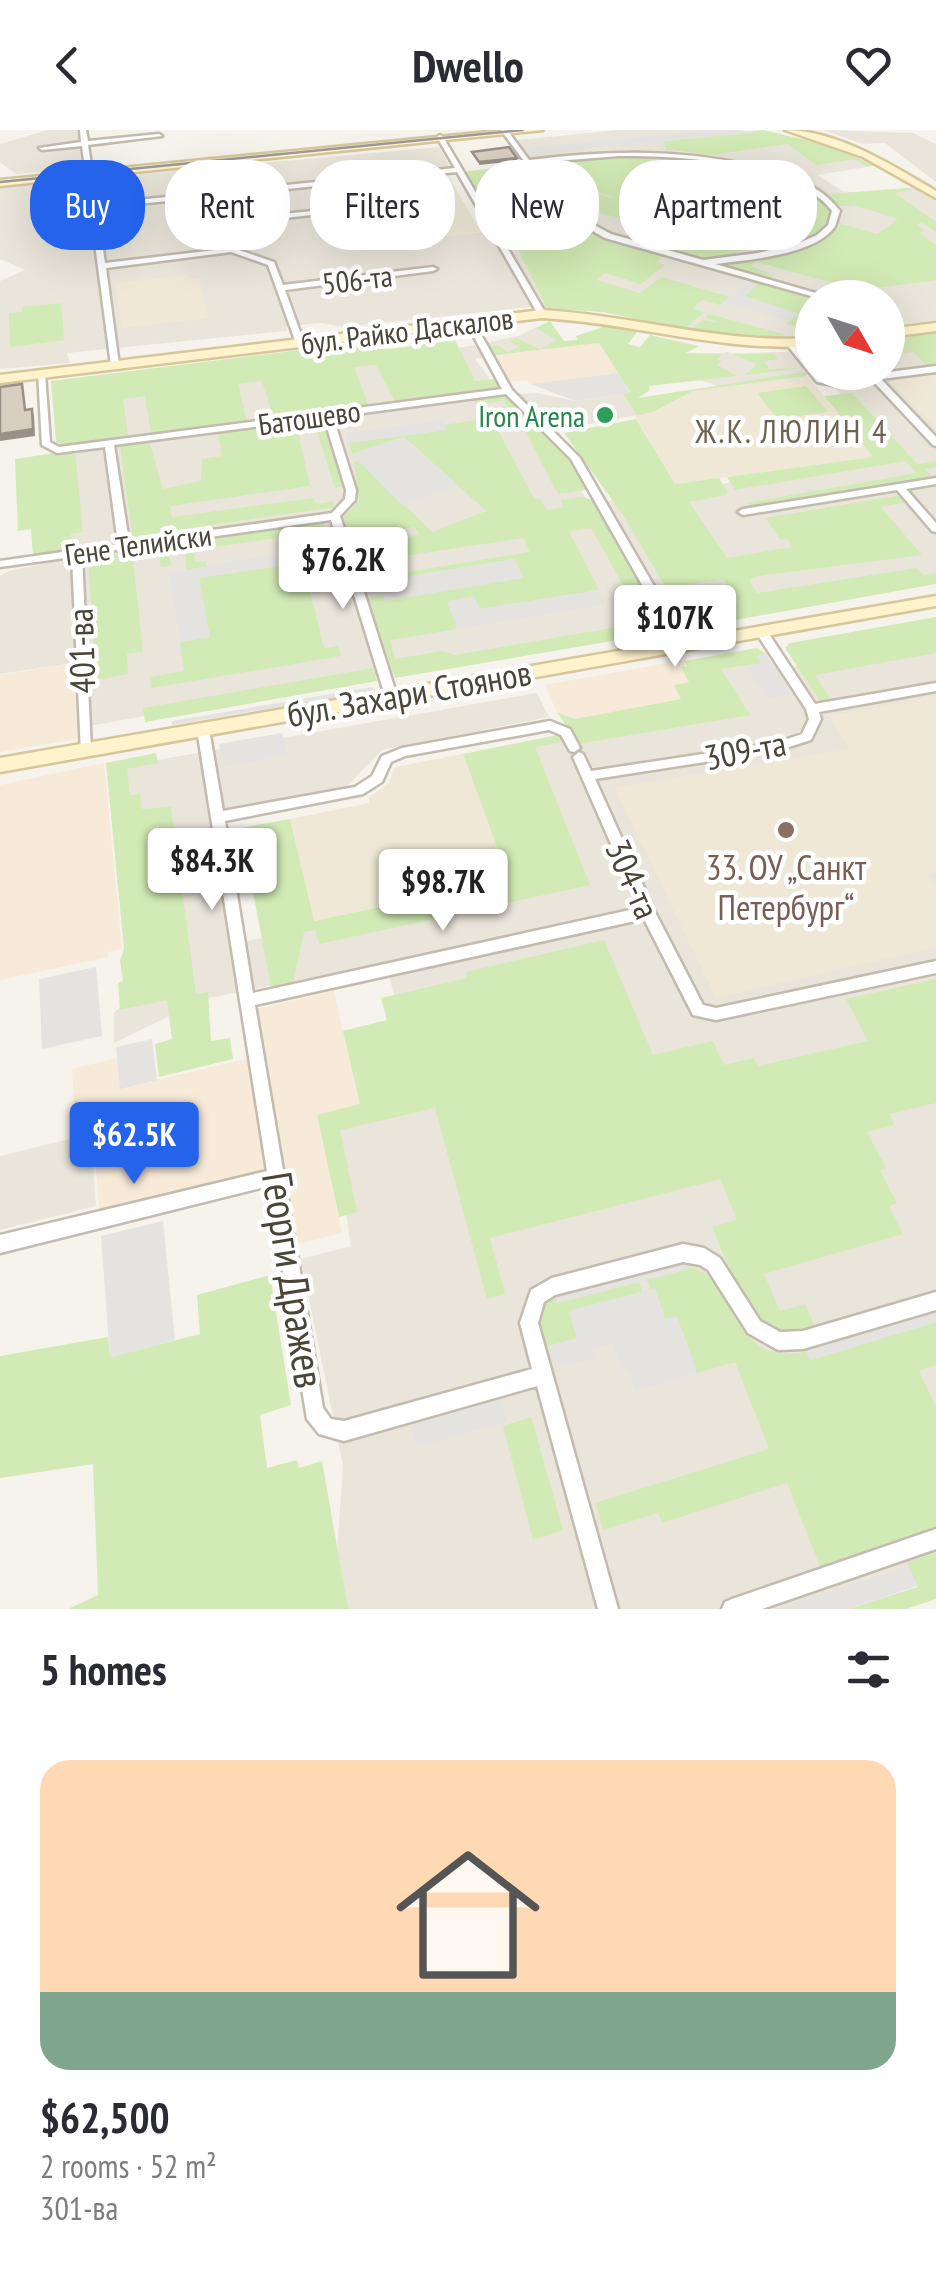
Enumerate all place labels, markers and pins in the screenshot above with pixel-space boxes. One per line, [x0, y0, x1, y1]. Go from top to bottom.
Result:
place label: Iron Arena [478, 396, 585, 435]
marker: Iron Arena [594, 404, 616, 426]
pin: $76.2K [262, 527, 424, 612]
pin: $107K [605, 585, 745, 670]
marker: 33. ОУ „Санкт Петербург“ [775, 819, 797, 841]
pin: $84.3K [131, 828, 293, 913]
place label: 33. ОУ „Санкт Петербург“ [706, 844, 867, 930]
pin: $98.7K [362, 849, 524, 934]
pin: $62.5K [53, 1102, 215, 1187]

